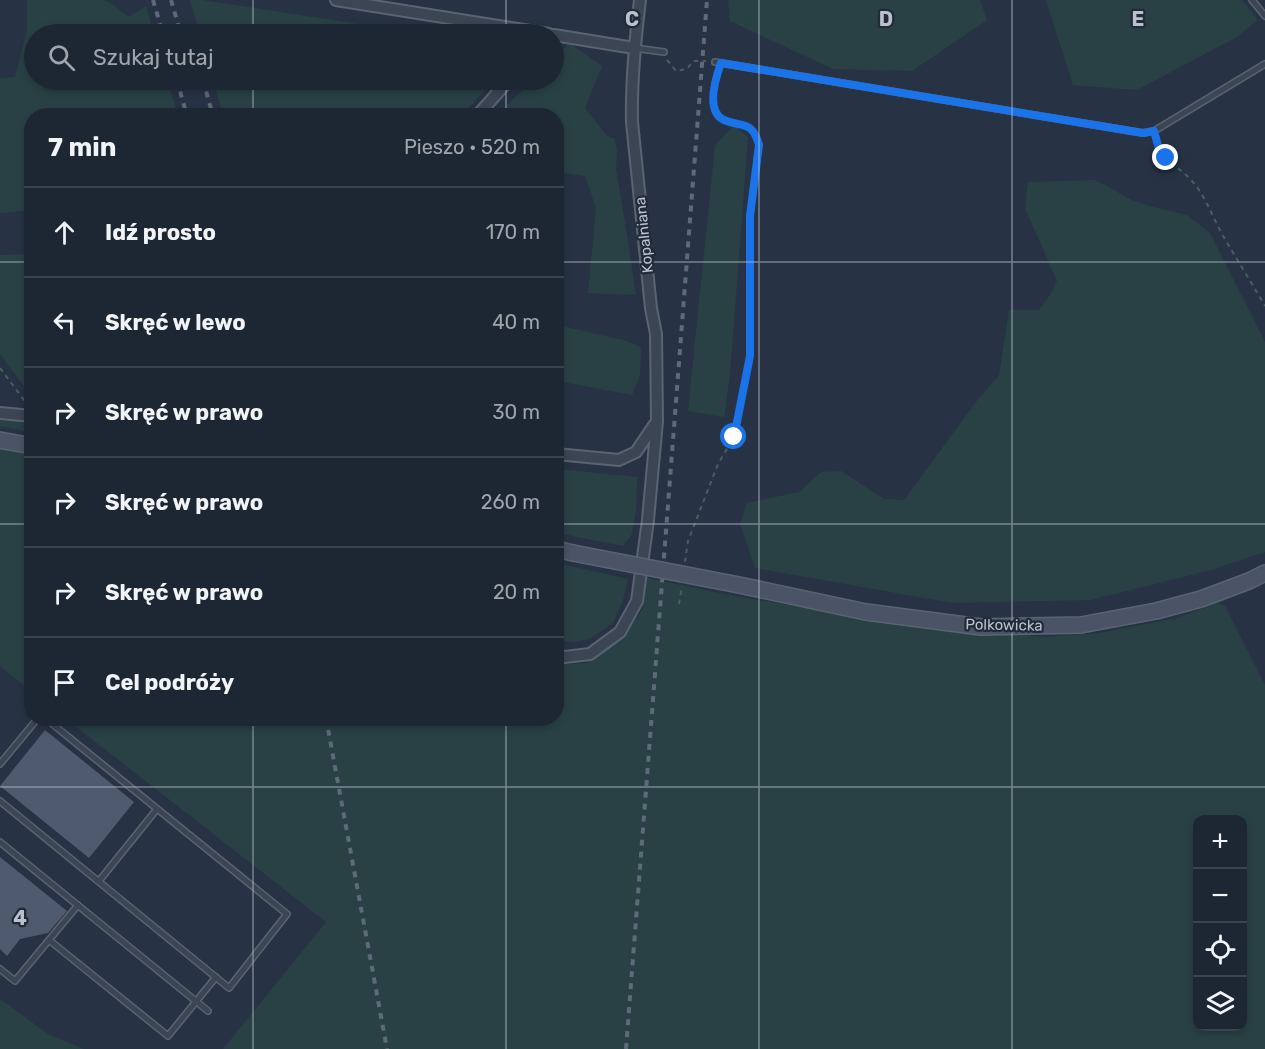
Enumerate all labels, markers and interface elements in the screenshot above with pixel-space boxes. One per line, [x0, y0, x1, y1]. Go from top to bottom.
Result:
text: C [625, 7, 639, 31]
text: D [879, 7, 893, 31]
text: E [1132, 7, 1144, 31]
search box [24, 24, 564, 90]
icon: search [45, 41, 78, 74]
text: Szukaj tutaj [93, 44, 214, 71]
text: 7 min [48, 132, 116, 163]
text: Pieszo · 520 m [404, 135, 540, 159]
route end [1152, 144, 1178, 170]
street label: Kopalniana [631, 196, 657, 274]
icon: ahead [48, 216, 81, 249]
text: Idź prosto [105, 219, 216, 246]
text: 170 m [486, 220, 540, 244]
icon: left [48, 306, 81, 339]
text: Skręć w lewo [105, 309, 246, 336]
text: 40 m [492, 310, 540, 334]
icon: right [48, 396, 81, 429]
text: Skręć w prawo [105, 399, 263, 426]
text: 30 m [493, 400, 540, 424]
route start [720, 423, 746, 449]
icon: right [48, 486, 81, 519]
text: Skręć w prawo [105, 489, 263, 516]
text: 260 m [481, 490, 540, 514]
icon: right [48, 576, 81, 609]
text: Skręć w prawo [105, 579, 263, 606]
text: 20 m [493, 580, 540, 604]
street label: Polkowicka [965, 615, 1043, 635]
icon: arrive [48, 666, 81, 699]
text: Cel podróży [105, 669, 234, 696]
map controls [1193, 815, 1247, 1031]
button: + [1193, 815, 1247, 869]
button: − [1193, 869, 1247, 923]
text: 4 [13, 906, 27, 930]
button: locate [1193, 923, 1247, 977]
button: layers [1193, 977, 1247, 1031]

